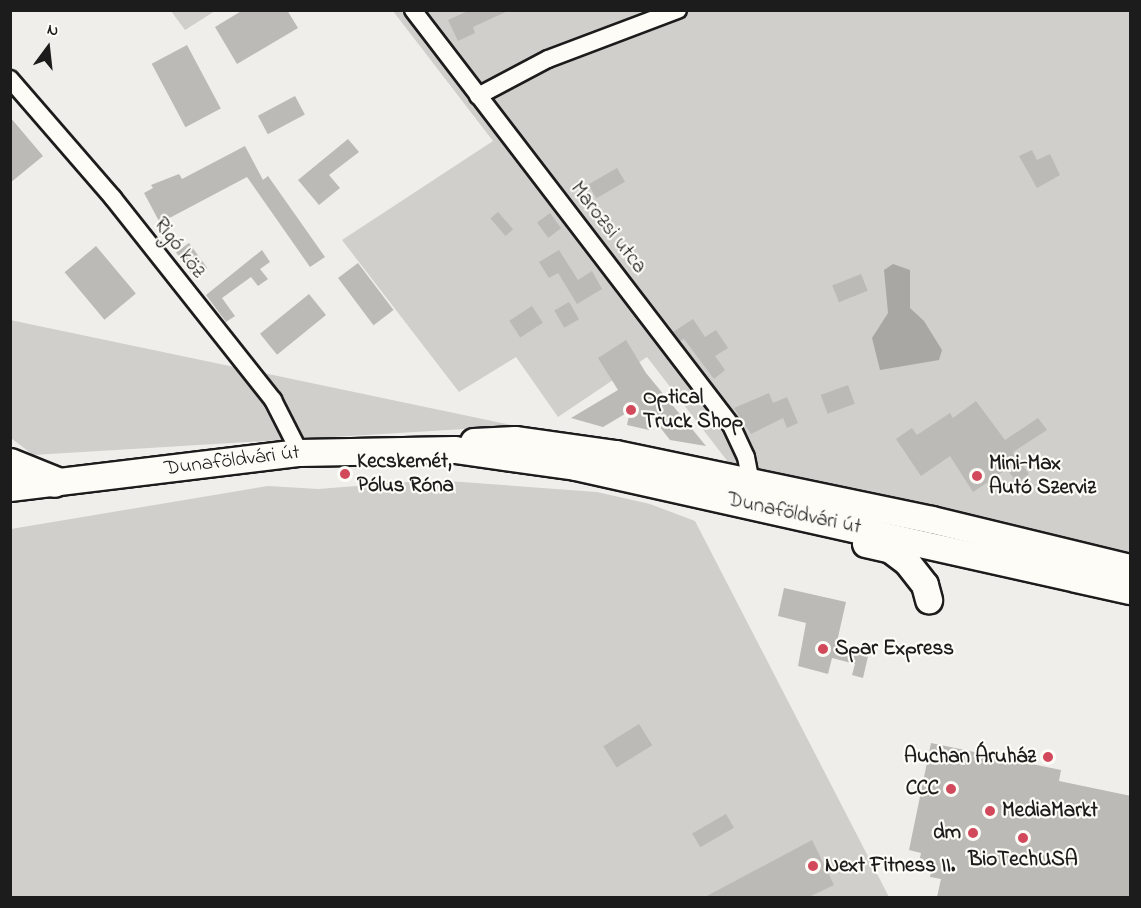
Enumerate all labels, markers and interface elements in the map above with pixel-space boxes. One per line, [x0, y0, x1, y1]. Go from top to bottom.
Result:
north arrow [18, 18, 78, 78]
text: N [44, 18, 61, 44]
street label: Marozsi utca [564, 177, 652, 279]
street label: Rigó köz [148, 213, 210, 283]
place label: Optical Truck Shop [643, 385, 743, 435]
marker: Optical Truck Shop [624, 403, 638, 417]
street label: Dunaföldvári út [163, 440, 301, 482]
place label: Kecskemét, Pólus Róna [357, 449, 454, 499]
place label: Mini-Max Autó Szerviz [989, 451, 1096, 501]
marker: Kecskemét, Pólus Róna [338, 467, 352, 481]
marker: Mini-Max Autó Szerviz [970, 469, 984, 483]
street label: Dunaföldvári út [725, 487, 863, 541]
place label: Spar Express [835, 636, 954, 662]
marker: Spar Express [816, 642, 830, 656]
place label: Auchan Áruház [904, 744, 1036, 770]
marker: Auchan Áruház [1041, 750, 1055, 764]
place label: CCC [906, 776, 939, 802]
marker: CCC [944, 782, 958, 796]
place label: MediaMarkt [1002, 798, 1098, 824]
marker: MediaMarkt [983, 804, 997, 818]
place label: dm [933, 820, 961, 846]
marker: dm [966, 826, 980, 840]
marker: BioTechUSA [1016, 831, 1030, 845]
place label: BioTechUSA [968, 847, 1078, 873]
place label: Next Fitness II. [825, 853, 955, 879]
marker: Next Fitness II. [806, 859, 820, 873]

